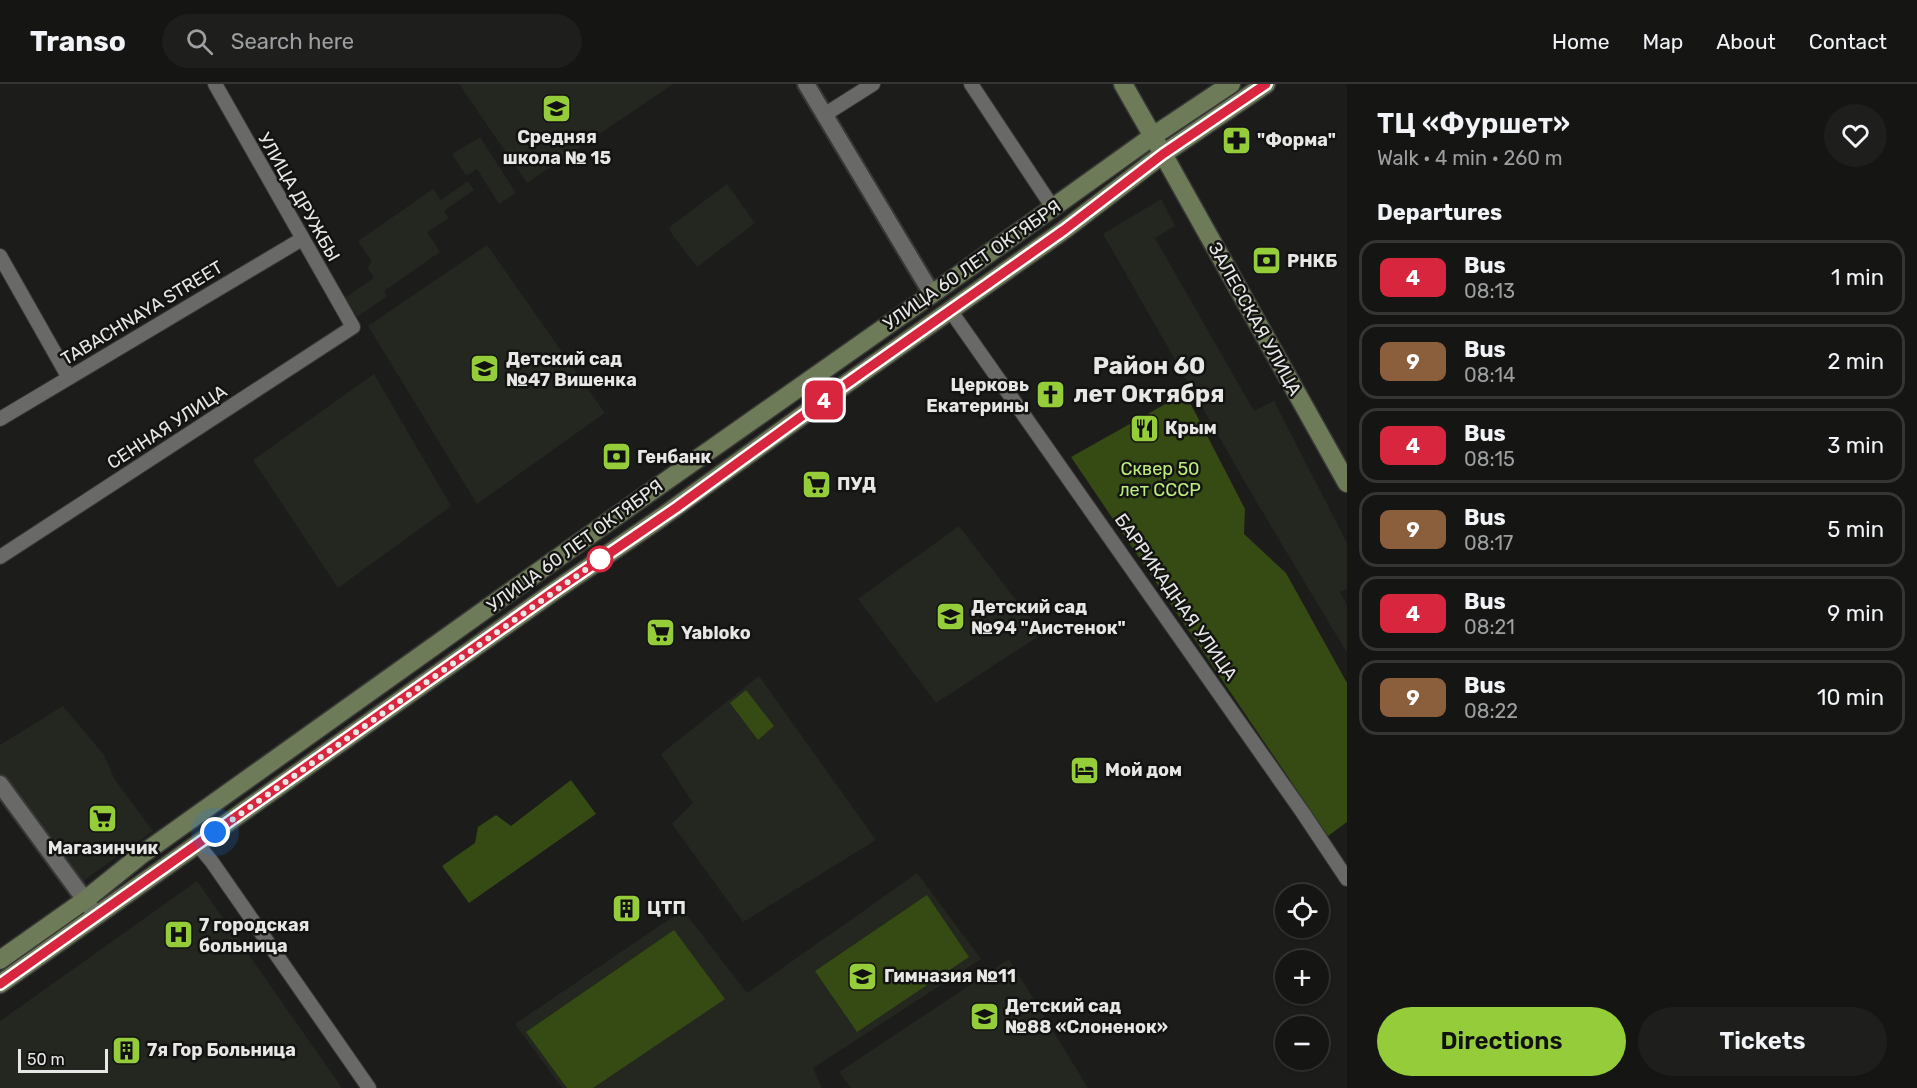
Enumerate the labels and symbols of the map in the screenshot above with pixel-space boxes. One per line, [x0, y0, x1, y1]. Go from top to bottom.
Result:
school or university icon: Средняя школа № 15 [541, 92, 573, 124]
pharmacy icon: "Форма" [1220, 124, 1252, 156]
place label: Средняя школа № 15 [503, 126, 611, 169]
street label: УЛИЦА ДРУЖБЫ [253, 129, 345, 265]
place label: "Форма" [1257, 129, 1336, 151]
street label: УЛИЦА 60 ЛЕТ ОКТЯБРЯ [879, 195, 1065, 335]
street label: ЗАЛЕССКАЯ УЛИЦА [1204, 238, 1306, 400]
bank icon: РНКБ [1250, 245, 1282, 277]
place label: РНКБ [1287, 250, 1337, 272]
street label: TABACHNAYA STREET [57, 256, 227, 370]
place label: Детский сад №47 Вишенка [506, 348, 637, 391]
district label: Район 60 лет Октября [1073, 352, 1225, 408]
school or university icon: Детский сад №47 Вишенка [469, 353, 501, 385]
place label: Церковь Екатерины [926, 374, 1029, 417]
church icon: Церковь Екатерины [1034, 379, 1066, 411]
street label: СЕННАЯ УЛИЦА [103, 380, 231, 474]
line badge: 4 [804, 380, 844, 420]
restaurant icon: Крым [1128, 412, 1160, 444]
place label: Крым [1165, 417, 1217, 439]
bank icon: Генбанк [600, 441, 632, 473]
place label: Генбанк [637, 446, 712, 468]
park label: Сквер 50 лет СССР [1119, 458, 1201, 501]
supermarket icon: ПУД [800, 468, 832, 500]
place label: ПУД [837, 473, 876, 495]
street label: УЛИЦА 60 ЛЕТ ОКТЯБРЯ [483, 475, 667, 617]
street label: БАРРИКАДНАЯ УЛИЦА [1110, 509, 1242, 685]
unlabelled marker [587, 546, 613, 572]
place label: Детский сад №94 "Аистенок" [971, 596, 1126, 639]
school or university icon: Детский сад №94 "Аистенок" [934, 601, 966, 633]
supermarket icon: Yabloko [644, 617, 676, 649]
place label: Yabloko [681, 622, 751, 644]
hotel icon: Мой дом [1068, 754, 1100, 786]
place label: Мой дом [1105, 759, 1182, 781]
supermarket icon: Магазинчик [87, 803, 119, 835]
your location [200, 817, 230, 847]
place label: Магазинчик [48, 837, 158, 859]
building icon: ЦТП [610, 892, 642, 924]
place label: ЦТП [647, 897, 686, 919]
place label: 7 городская больница [199, 914, 309, 957]
hospital icon: 7 городская больница [162, 919, 194, 951]
school or university icon: Гимназия №11 [847, 960, 879, 992]
place label: Гимназия №11 [884, 965, 1016, 987]
place label: Детский сад №88 «Слоненок» [1005, 995, 1168, 1038]
school or university icon: Детский сад №88 «Слоненок» [968, 1000, 1000, 1032]
building icon: 7я Гор Больница [110, 1034, 142, 1066]
place label: 7я Гор Больница [147, 1039, 296, 1061]
scale bar [18, 1046, 108, 1074]

